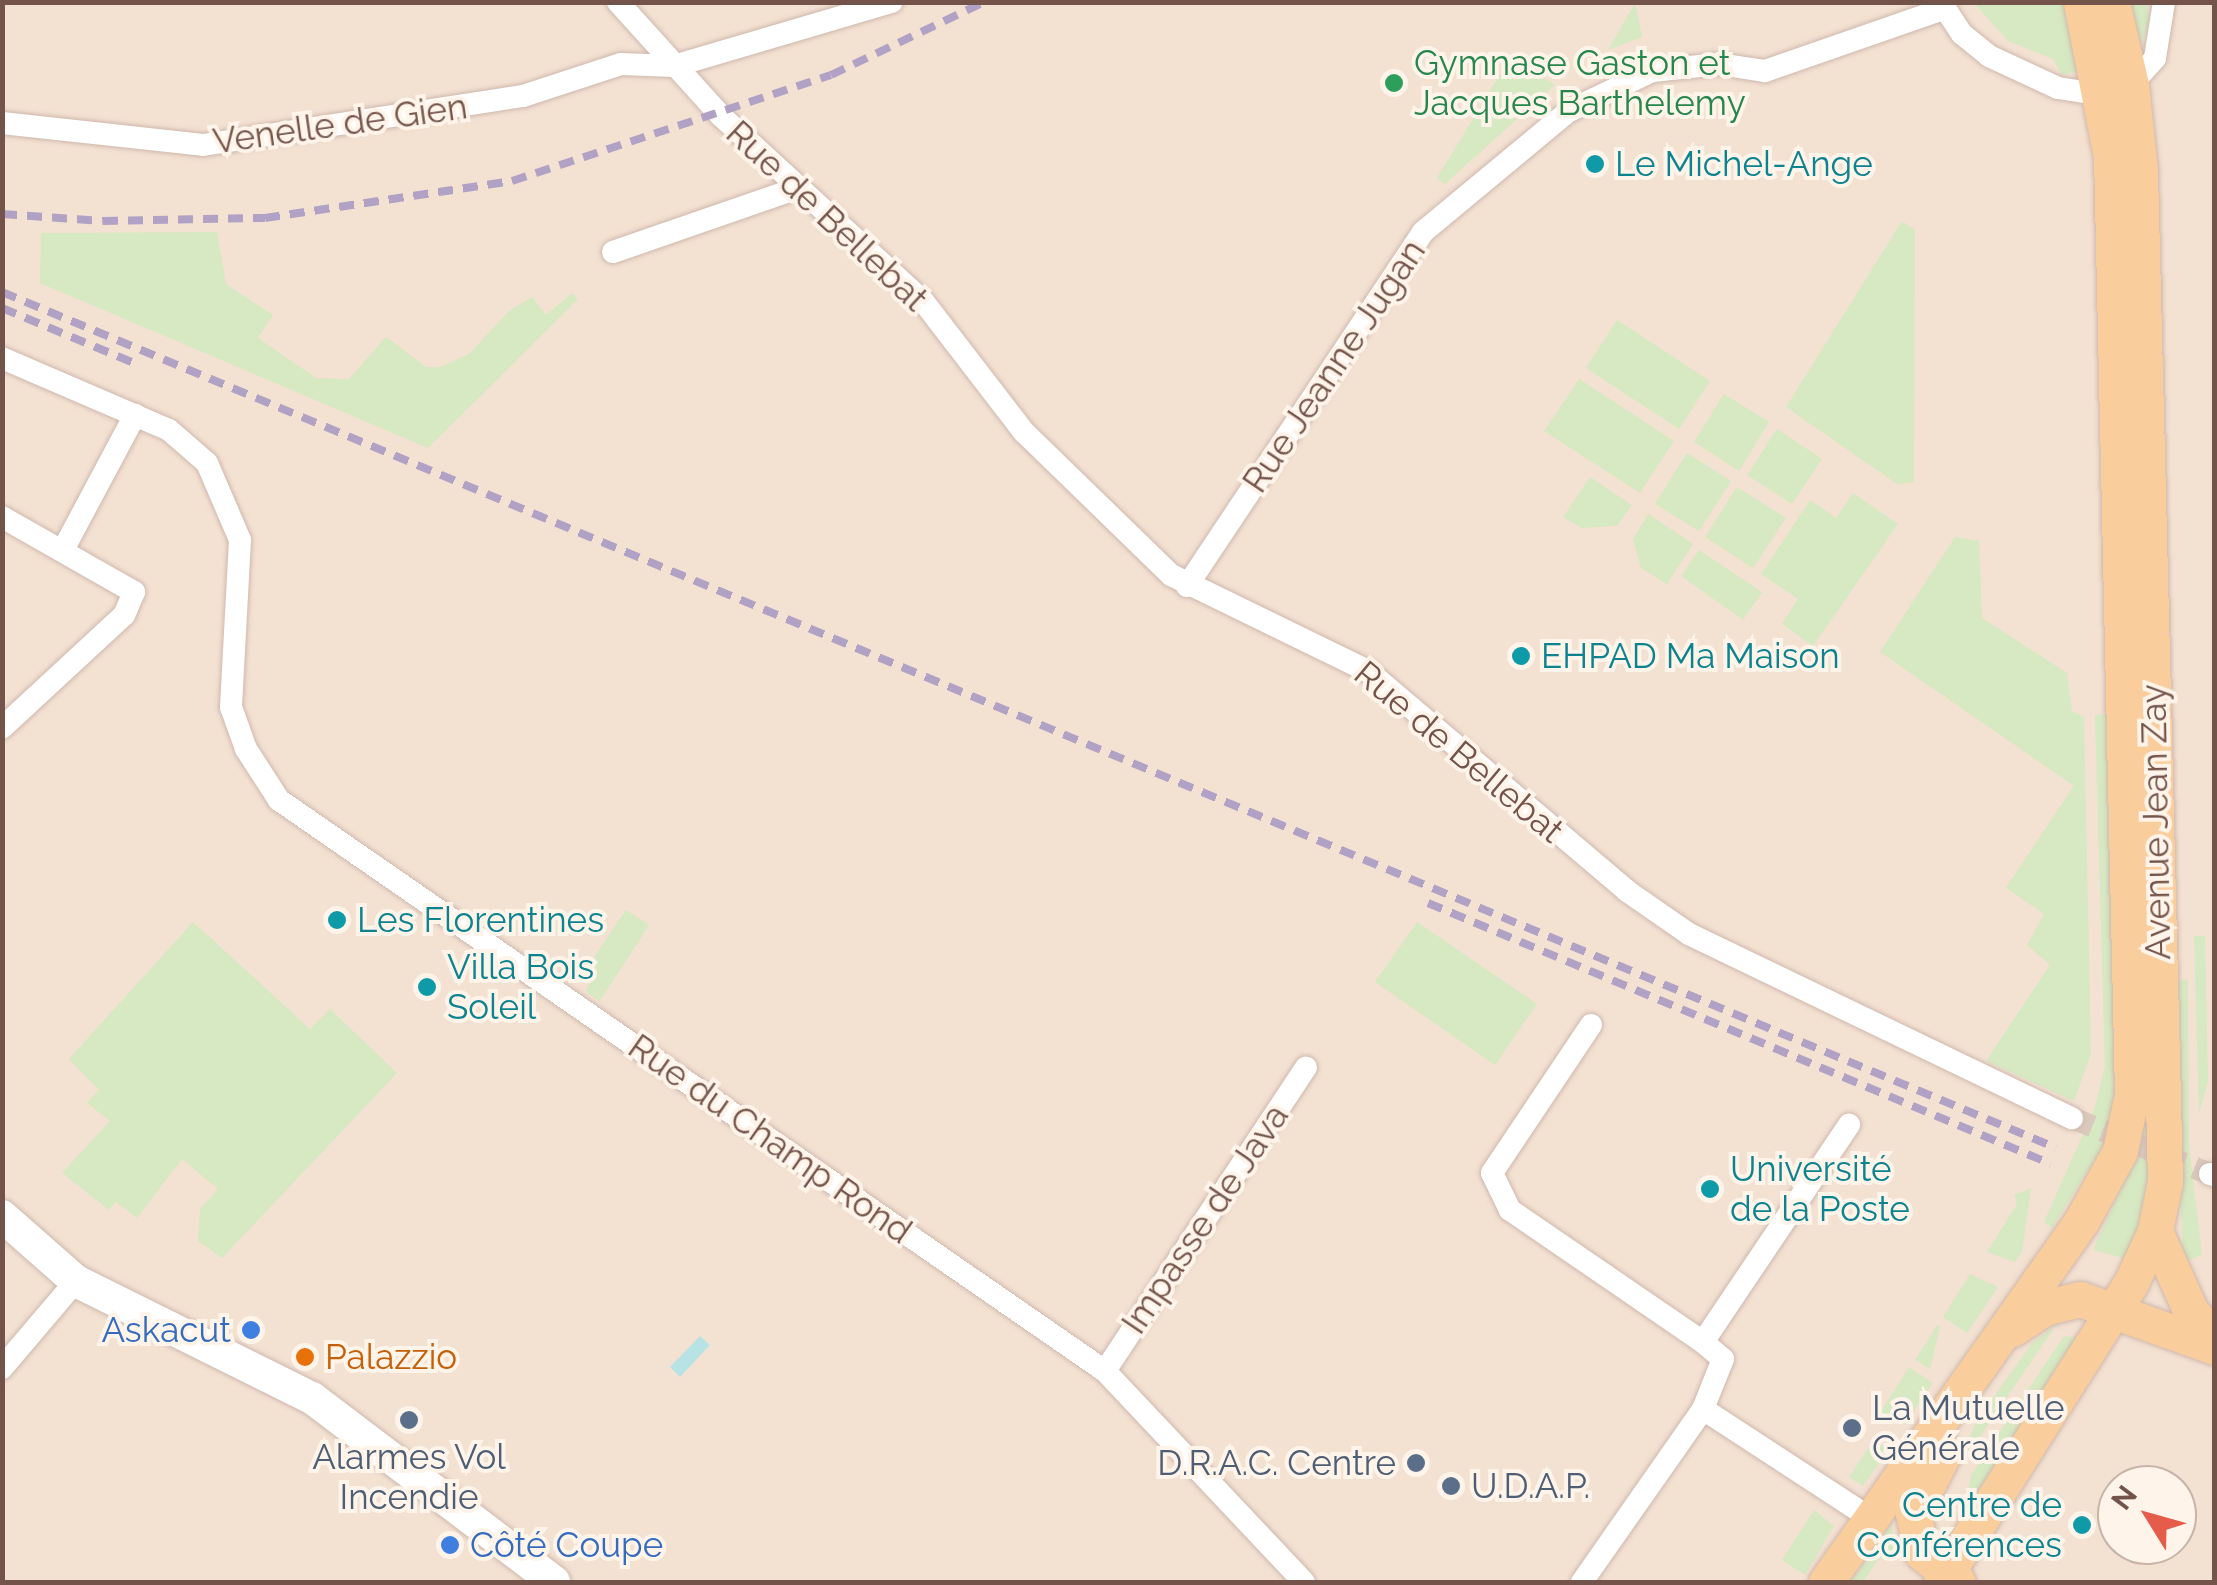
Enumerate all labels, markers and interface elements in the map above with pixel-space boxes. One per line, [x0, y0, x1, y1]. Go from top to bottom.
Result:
place label: Gymnase Gaston et Jacques Barthelemy [1414, 42, 1746, 124]
marker: Gymnase Gaston et Jacques Barthelemy [1383, 72, 1405, 94]
street label: Venelle de Gien [210, 85, 470, 163]
street label: Rue de Bellebat [718, 112, 936, 320]
place label: Le Michel-Ange [1615, 143, 1873, 185]
marker: Le Michel-Ange [1584, 153, 1606, 175]
street label: Rue Jeanne Jugan [1233, 231, 1435, 501]
place label: EHPAD Ma Maison [1541, 635, 1840, 677]
marker: EHPAD Ma Maison [1510, 645, 1532, 667]
street label: Rue de Bellebat [1346, 652, 1572, 852]
street label: Avenue Jean Zay [2133, 683, 2179, 961]
place label: Les Florentines [357, 899, 604, 941]
marker: Les Florentines [326, 909, 348, 931]
place label: Villa Bois Soleil [447, 946, 594, 1028]
marker: Villa Bois Soleil [416, 976, 438, 998]
street label: Rue du Champ Rond [620, 1025, 920, 1253]
street label: Impasse de Java [1113, 1096, 1297, 1342]
place label: Université de la Poste [1730, 1148, 1910, 1230]
marker: Université de la Poste [1699, 1178, 1721, 1200]
place label: Askacut [101, 1309, 231, 1351]
marker: Askacut [240, 1319, 262, 1341]
place label: Palazzio [325, 1336, 457, 1378]
marker: Palazzio [294, 1346, 316, 1368]
place label: La Mutuelle Générale [1872, 1387, 2065, 1469]
marker: Alarmes Vol Incendie [398, 1409, 420, 1431]
marker: La Mutuelle Générale [1841, 1417, 1863, 1439]
place label: Alarmes Vol Incendie [312, 1436, 506, 1518]
place label: D.R.A.C. Centre [1157, 1442, 1396, 1484]
marker: D.R.A.C. Centre [1405, 1452, 1427, 1474]
place label: U.D.A.P. [1471, 1465, 1590, 1507]
north arrow [2097, 1465, 2197, 1565]
marker: U.D.A.P. [1440, 1475, 1462, 1497]
text: N [2105, 1479, 2144, 1516]
place label: Centre de Conférences [1856, 1484, 2062, 1566]
marker: Centre de Conférences [2071, 1514, 2093, 1536]
place label: Côté Coupe [470, 1524, 663, 1566]
marker: Côté Coupe [439, 1534, 461, 1556]

